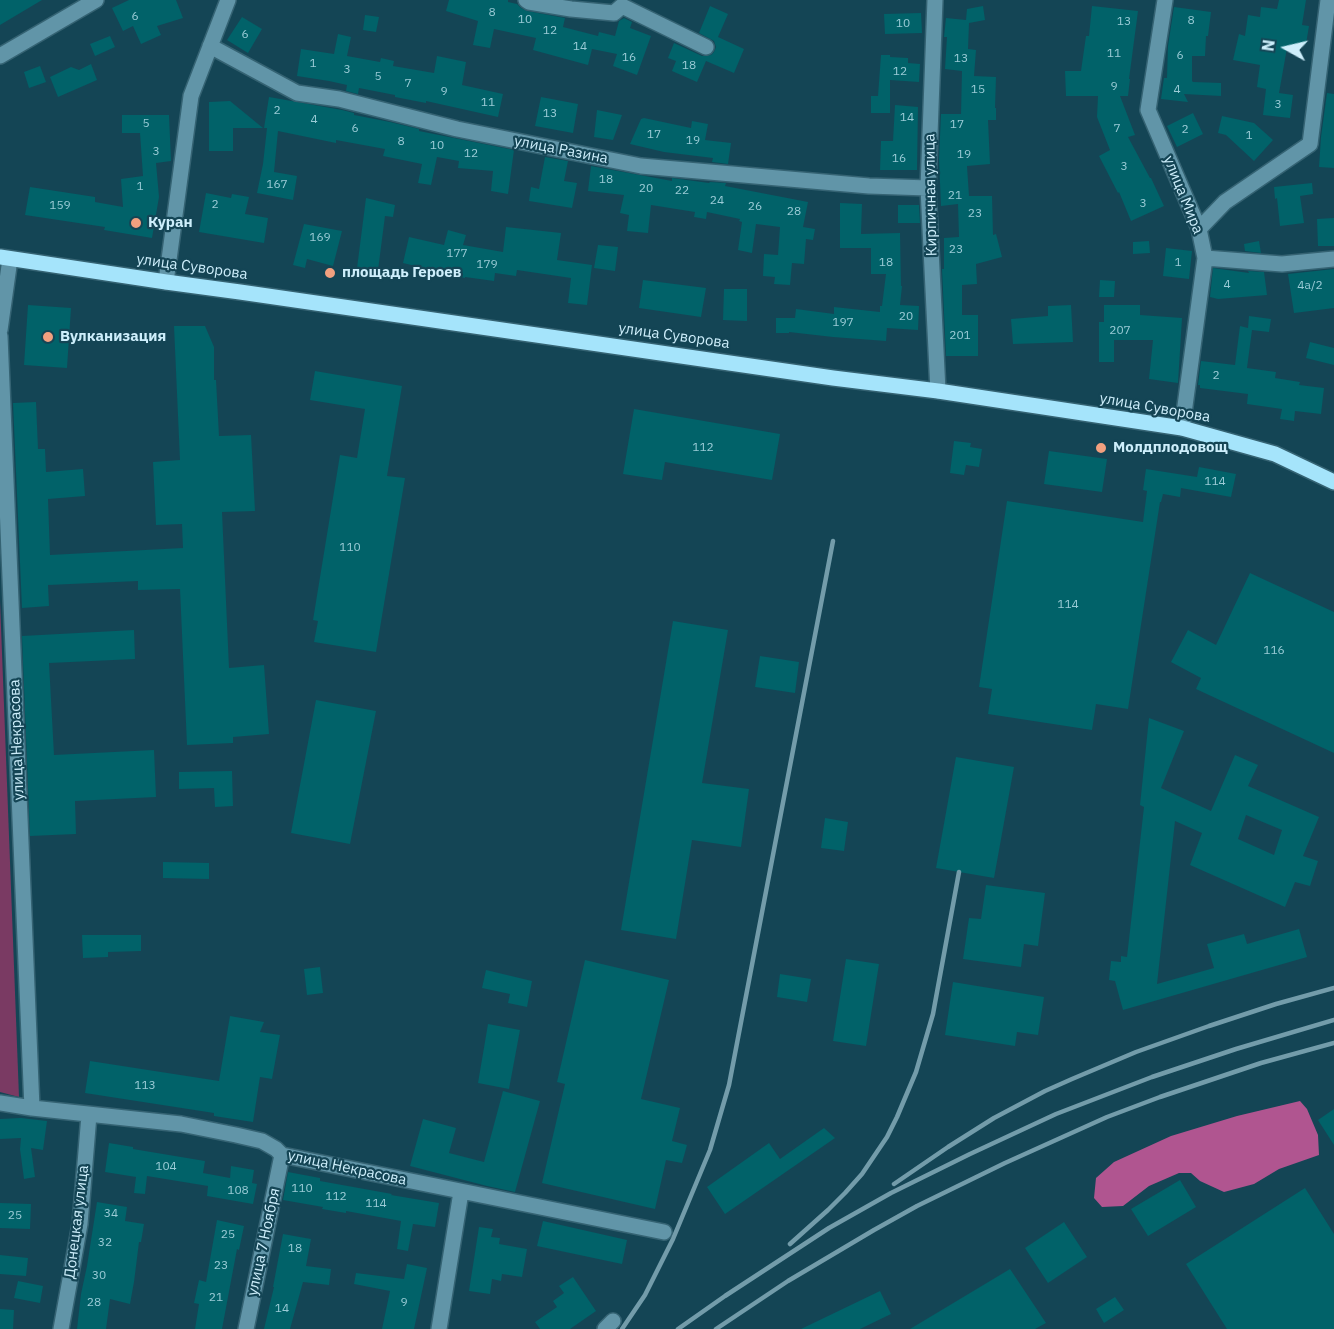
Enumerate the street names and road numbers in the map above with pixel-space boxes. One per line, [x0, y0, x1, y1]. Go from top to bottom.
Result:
street label: улица Разина [513, 132, 609, 168]
street label: Кирпичная улица [921, 133, 941, 257]
street label: улица Мира [1159, 153, 1207, 237]
street label: улица Суворова [135, 250, 249, 284]
street label: улица Суворова [617, 319, 731, 353]
street label: улица Суворова [1098, 389, 1212, 427]
street label: улица Некрасова [6, 679, 28, 801]
street label: улица Некрасова [286, 1147, 408, 1189]
street label: Донецкая улица [61, 1164, 93, 1280]
street label: улица 7 Ноября [244, 1186, 284, 1298]

